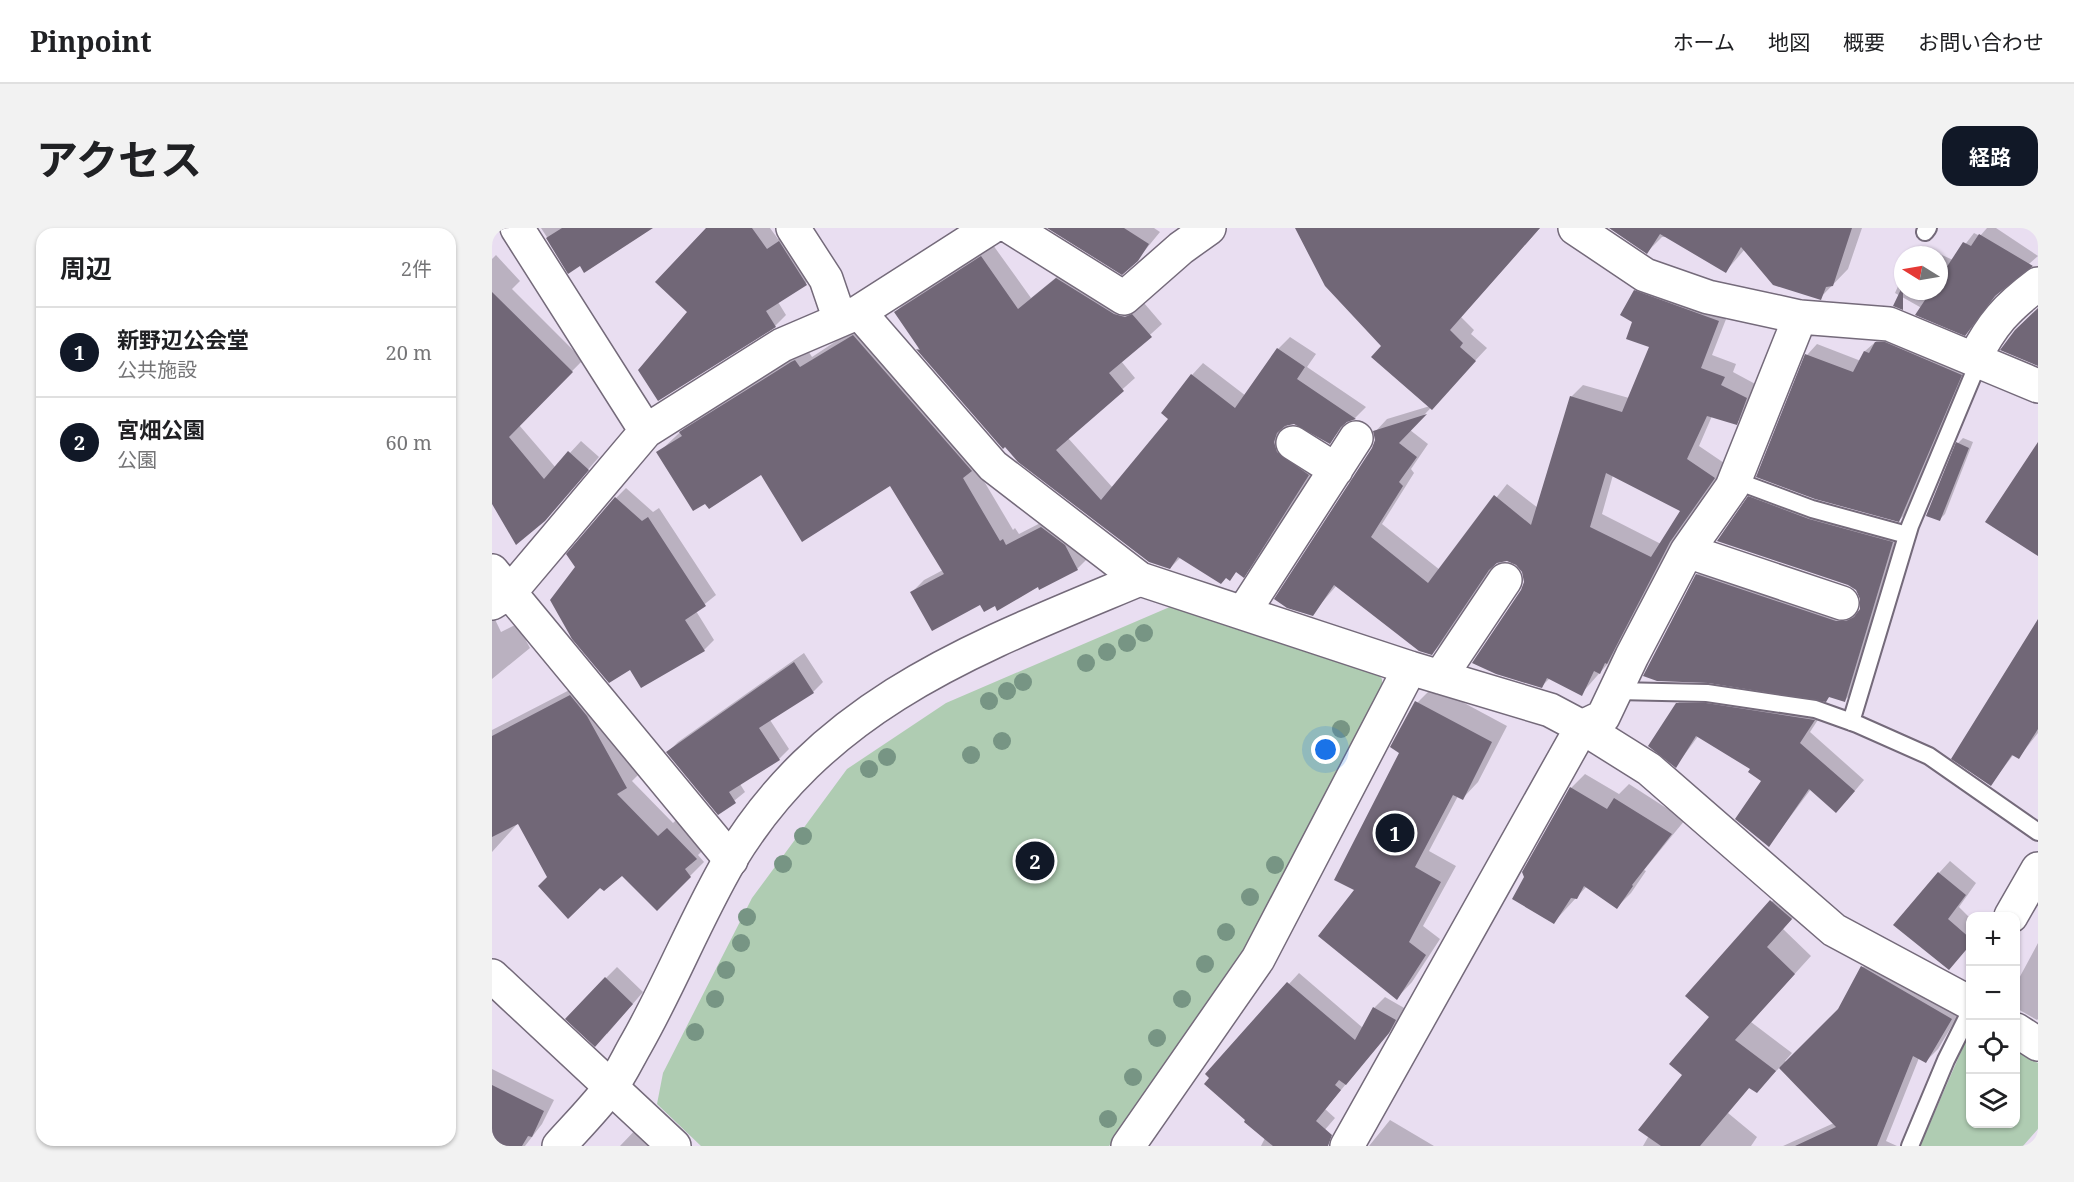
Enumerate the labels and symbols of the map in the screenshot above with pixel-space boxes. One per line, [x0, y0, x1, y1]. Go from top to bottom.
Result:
north arrow [1894, 246, 1948, 300]
your location [1311, 735, 1340, 764]
pin: 1 [1376, 810, 1414, 856]
pin: 2 [1016, 838, 1054, 884]

